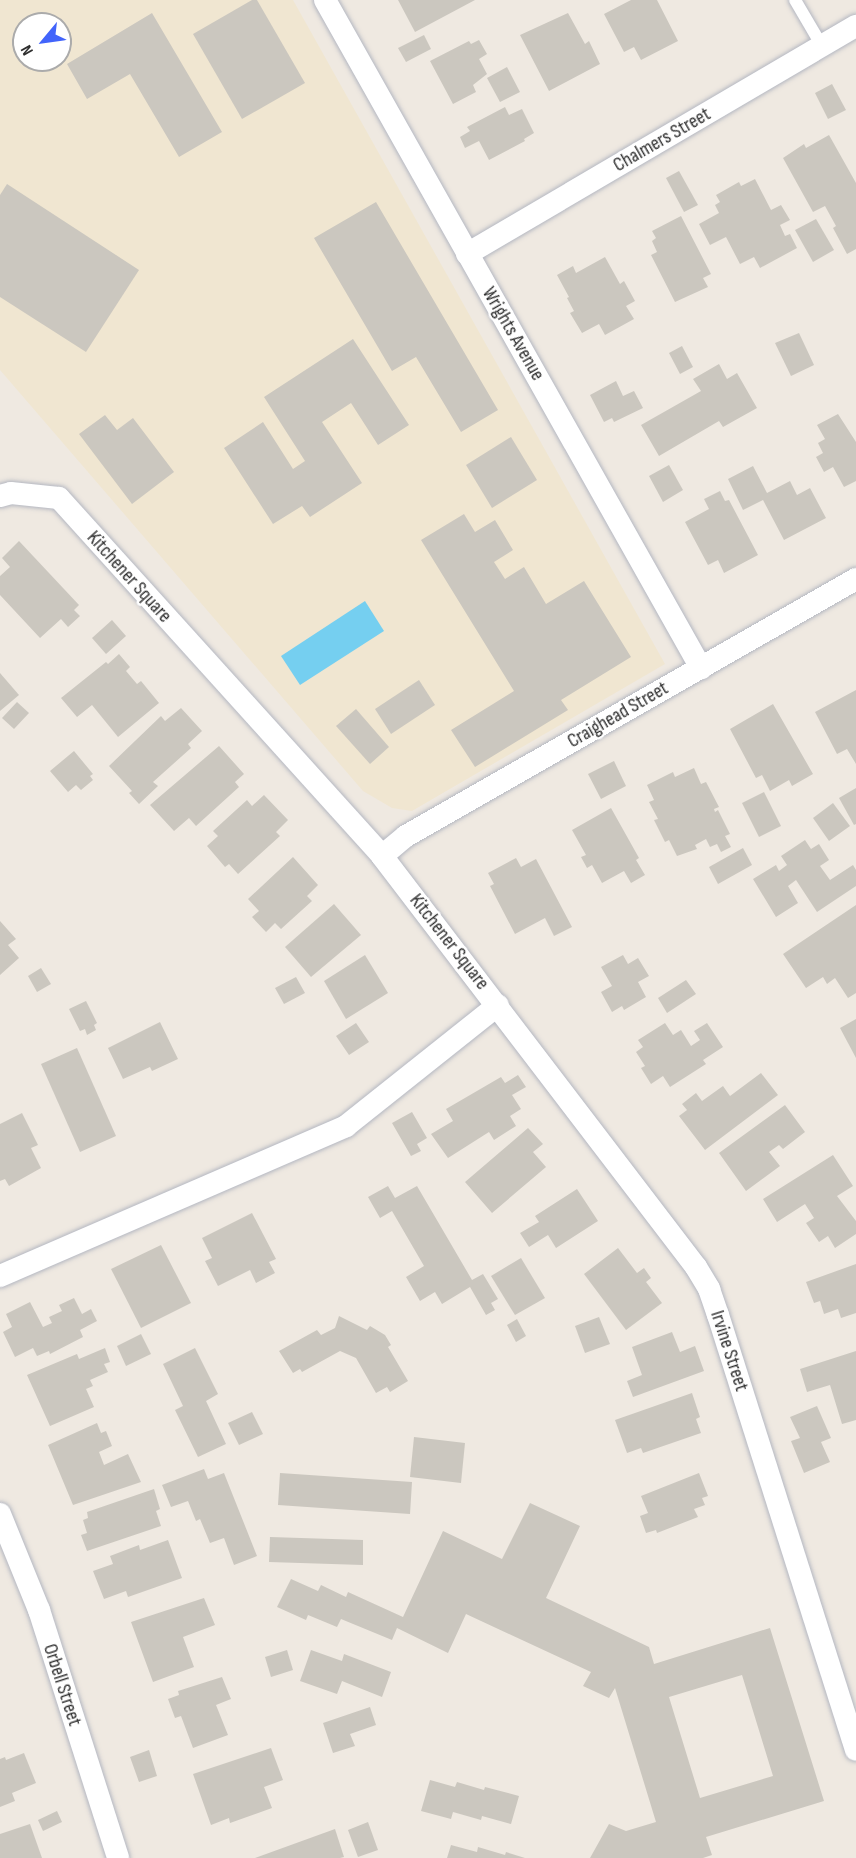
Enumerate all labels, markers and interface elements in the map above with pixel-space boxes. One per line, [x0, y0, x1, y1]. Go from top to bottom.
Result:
north arrow [12, 12, 72, 72]
text: N [17, 42, 38, 58]
street label: Chalmers Street [609, 102, 715, 178]
street label: Wrights Avenue [477, 283, 549, 385]
street label: Kitchener Square [82, 526, 176, 628]
street label: Craighead Street [563, 676, 673, 754]
street label: Kitchener Square [404, 889, 494, 995]
street label: Irvine Street [705, 1308, 753, 1394]
street label: Orbell Street [37, 1641, 87, 1729]

